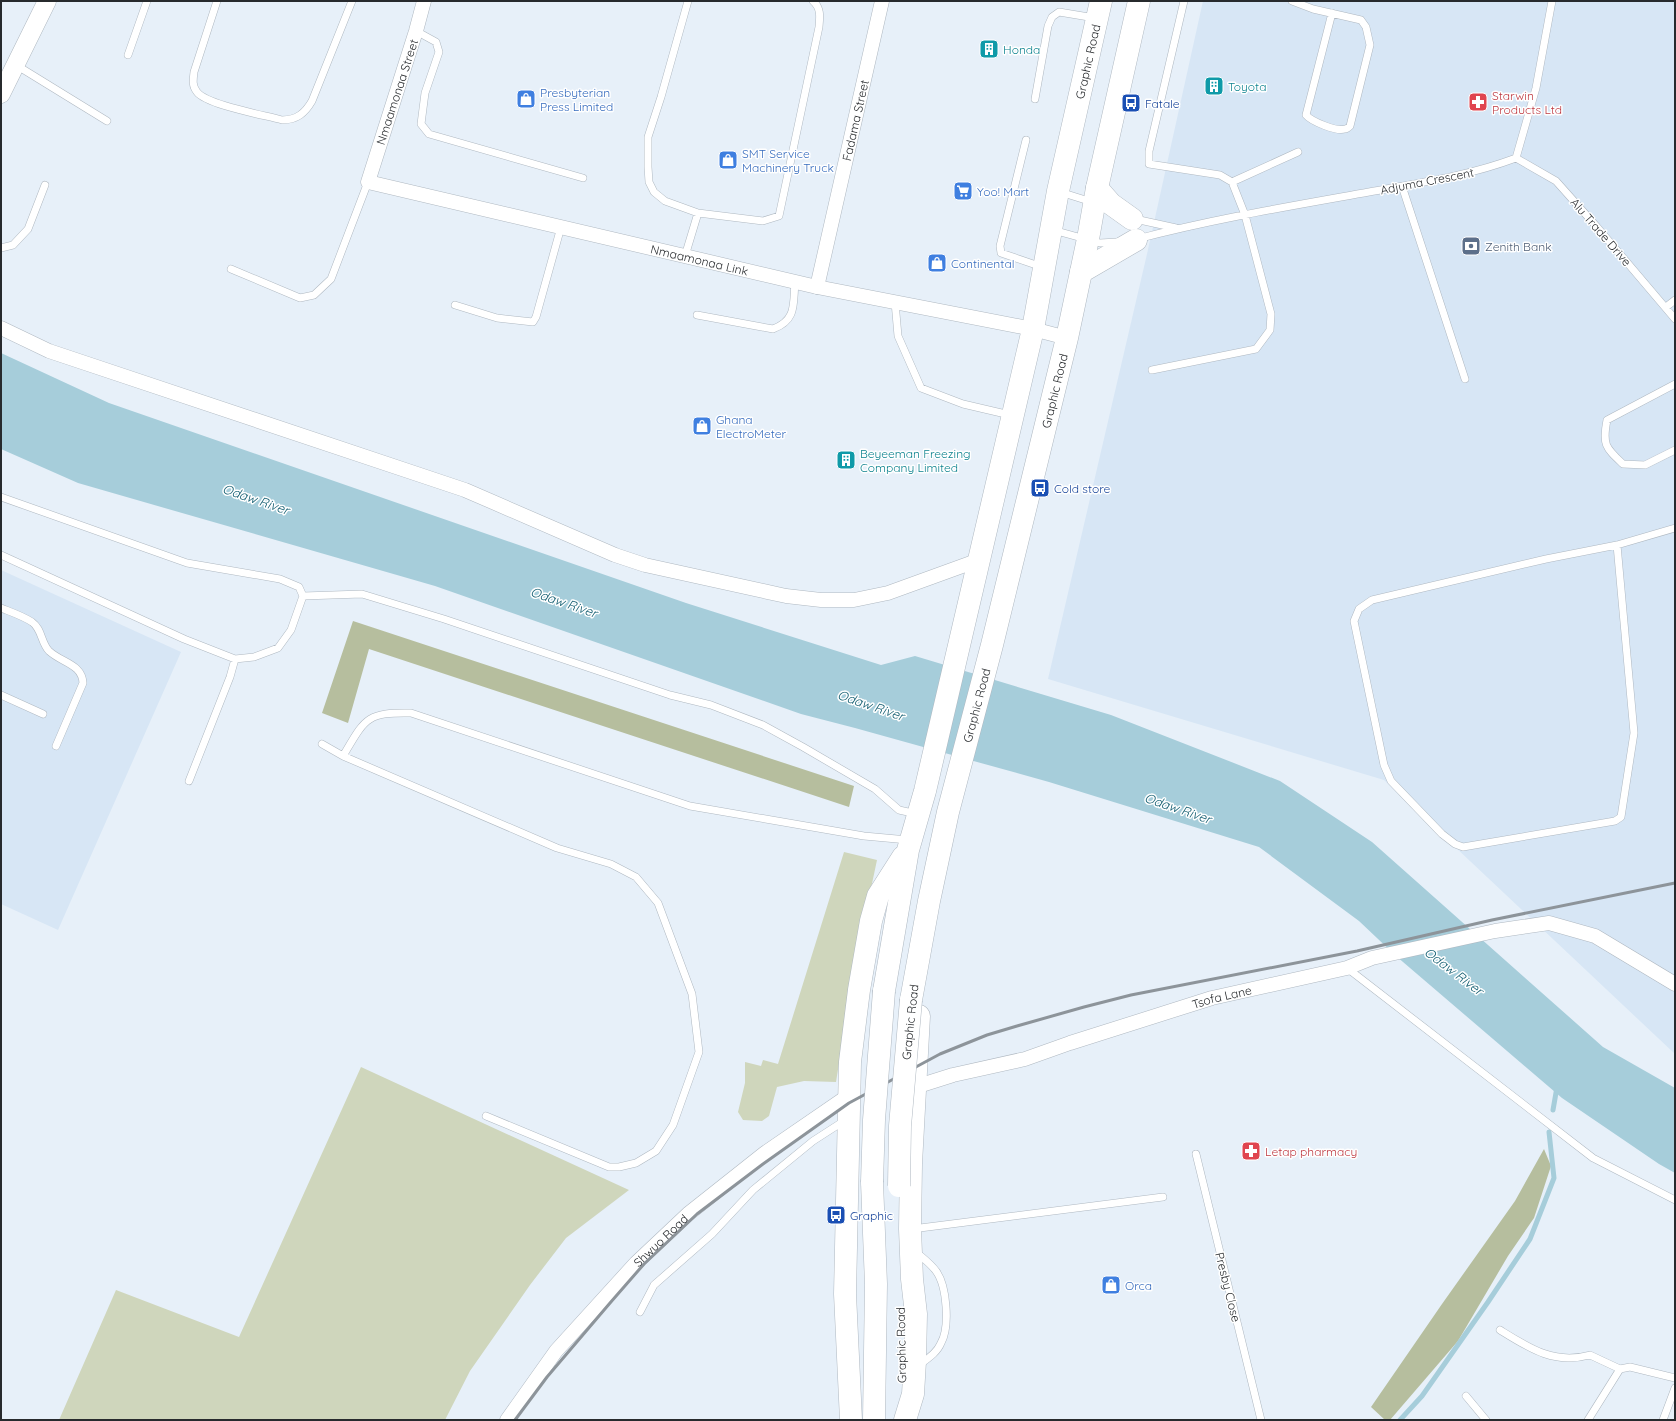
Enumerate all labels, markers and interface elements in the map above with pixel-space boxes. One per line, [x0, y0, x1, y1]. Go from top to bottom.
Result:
street label: Graphic Road [1072, 23, 1103, 100]
street label: Nmaamonaa Street [373, 37, 421, 147]
building icon: Honda [978, 38, 1000, 60]
place label: Honda [1003, 42, 1040, 57]
building icon: Toyota [1203, 75, 1225, 97]
street label: Fadama Street [838, 78, 871, 162]
place label: Toyota [1228, 79, 1266, 94]
place label: Presbyterian Press Limited [540, 85, 613, 114]
shop icon: Presbyterian Press Limited [515, 88, 537, 110]
place label: Starwin Products Ltd [1492, 88, 1562, 117]
pharmacy icon: Starwin Products Ltd [1467, 91, 1489, 113]
bus stop icon: Fatale [1120, 92, 1142, 114]
place label: Fatale [1145, 96, 1180, 111]
place label: SMT Service Machinery Truck [742, 146, 834, 175]
shop icon: SMT Service Machinery Truck [717, 149, 739, 171]
street label: Adjuma Crescent [1379, 165, 1475, 197]
supermarket icon: Yoo! Mart [952, 180, 974, 202]
place label: Yoo! Mart [977, 184, 1029, 199]
street label: Alu Trade Drive [1567, 195, 1635, 269]
bank icon: Zenith Bank [1460, 235, 1482, 257]
place label: Zenith Bank [1485, 239, 1552, 254]
street label: Nmaamonaa Link [649, 241, 750, 278]
shop icon: Continental [926, 252, 948, 274]
place label: Continental [951, 256, 1014, 271]
street label: Graphic Road [1038, 352, 1070, 430]
place label: Ghana ElectroMeter [716, 412, 787, 441]
shop icon: Ghana ElectroMeter [691, 415, 713, 437]
place label: Beyeeman Freezing Company Limited [860, 446, 971, 475]
building icon: Beyeeman Freezing Company Limited [835, 449, 857, 471]
bus stop icon: Cold store [1029, 477, 1051, 499]
water label: Odaw River [220, 480, 293, 519]
place label: Cold store [1054, 481, 1111, 496]
water label: Odaw River [528, 583, 601, 622]
street label: Graphic Road [959, 667, 993, 744]
water label: Odaw River [835, 686, 908, 725]
water label: Odaw River [1142, 789, 1215, 828]
water label: Odaw River [1421, 944, 1488, 1000]
street label: Tsofa Lane [1190, 982, 1253, 1011]
street label: Graphic Road [899, 983, 921, 1061]
pharmacy icon: Letap pharmacy [1240, 1140, 1262, 1162]
place label: Letap pharmacy [1265, 1144, 1357, 1159]
bus stop icon: Graphic [825, 1204, 847, 1226]
place label: Graphic [850, 1208, 893, 1223]
street label: Shwuo Road [630, 1211, 691, 1269]
street label: Presby Close [1212, 1251, 1244, 1324]
shop icon: Orca [1100, 1274, 1122, 1296]
place label: Orca [1125, 1278, 1152, 1293]
street label: Graphic Road [893, 1307, 909, 1383]

